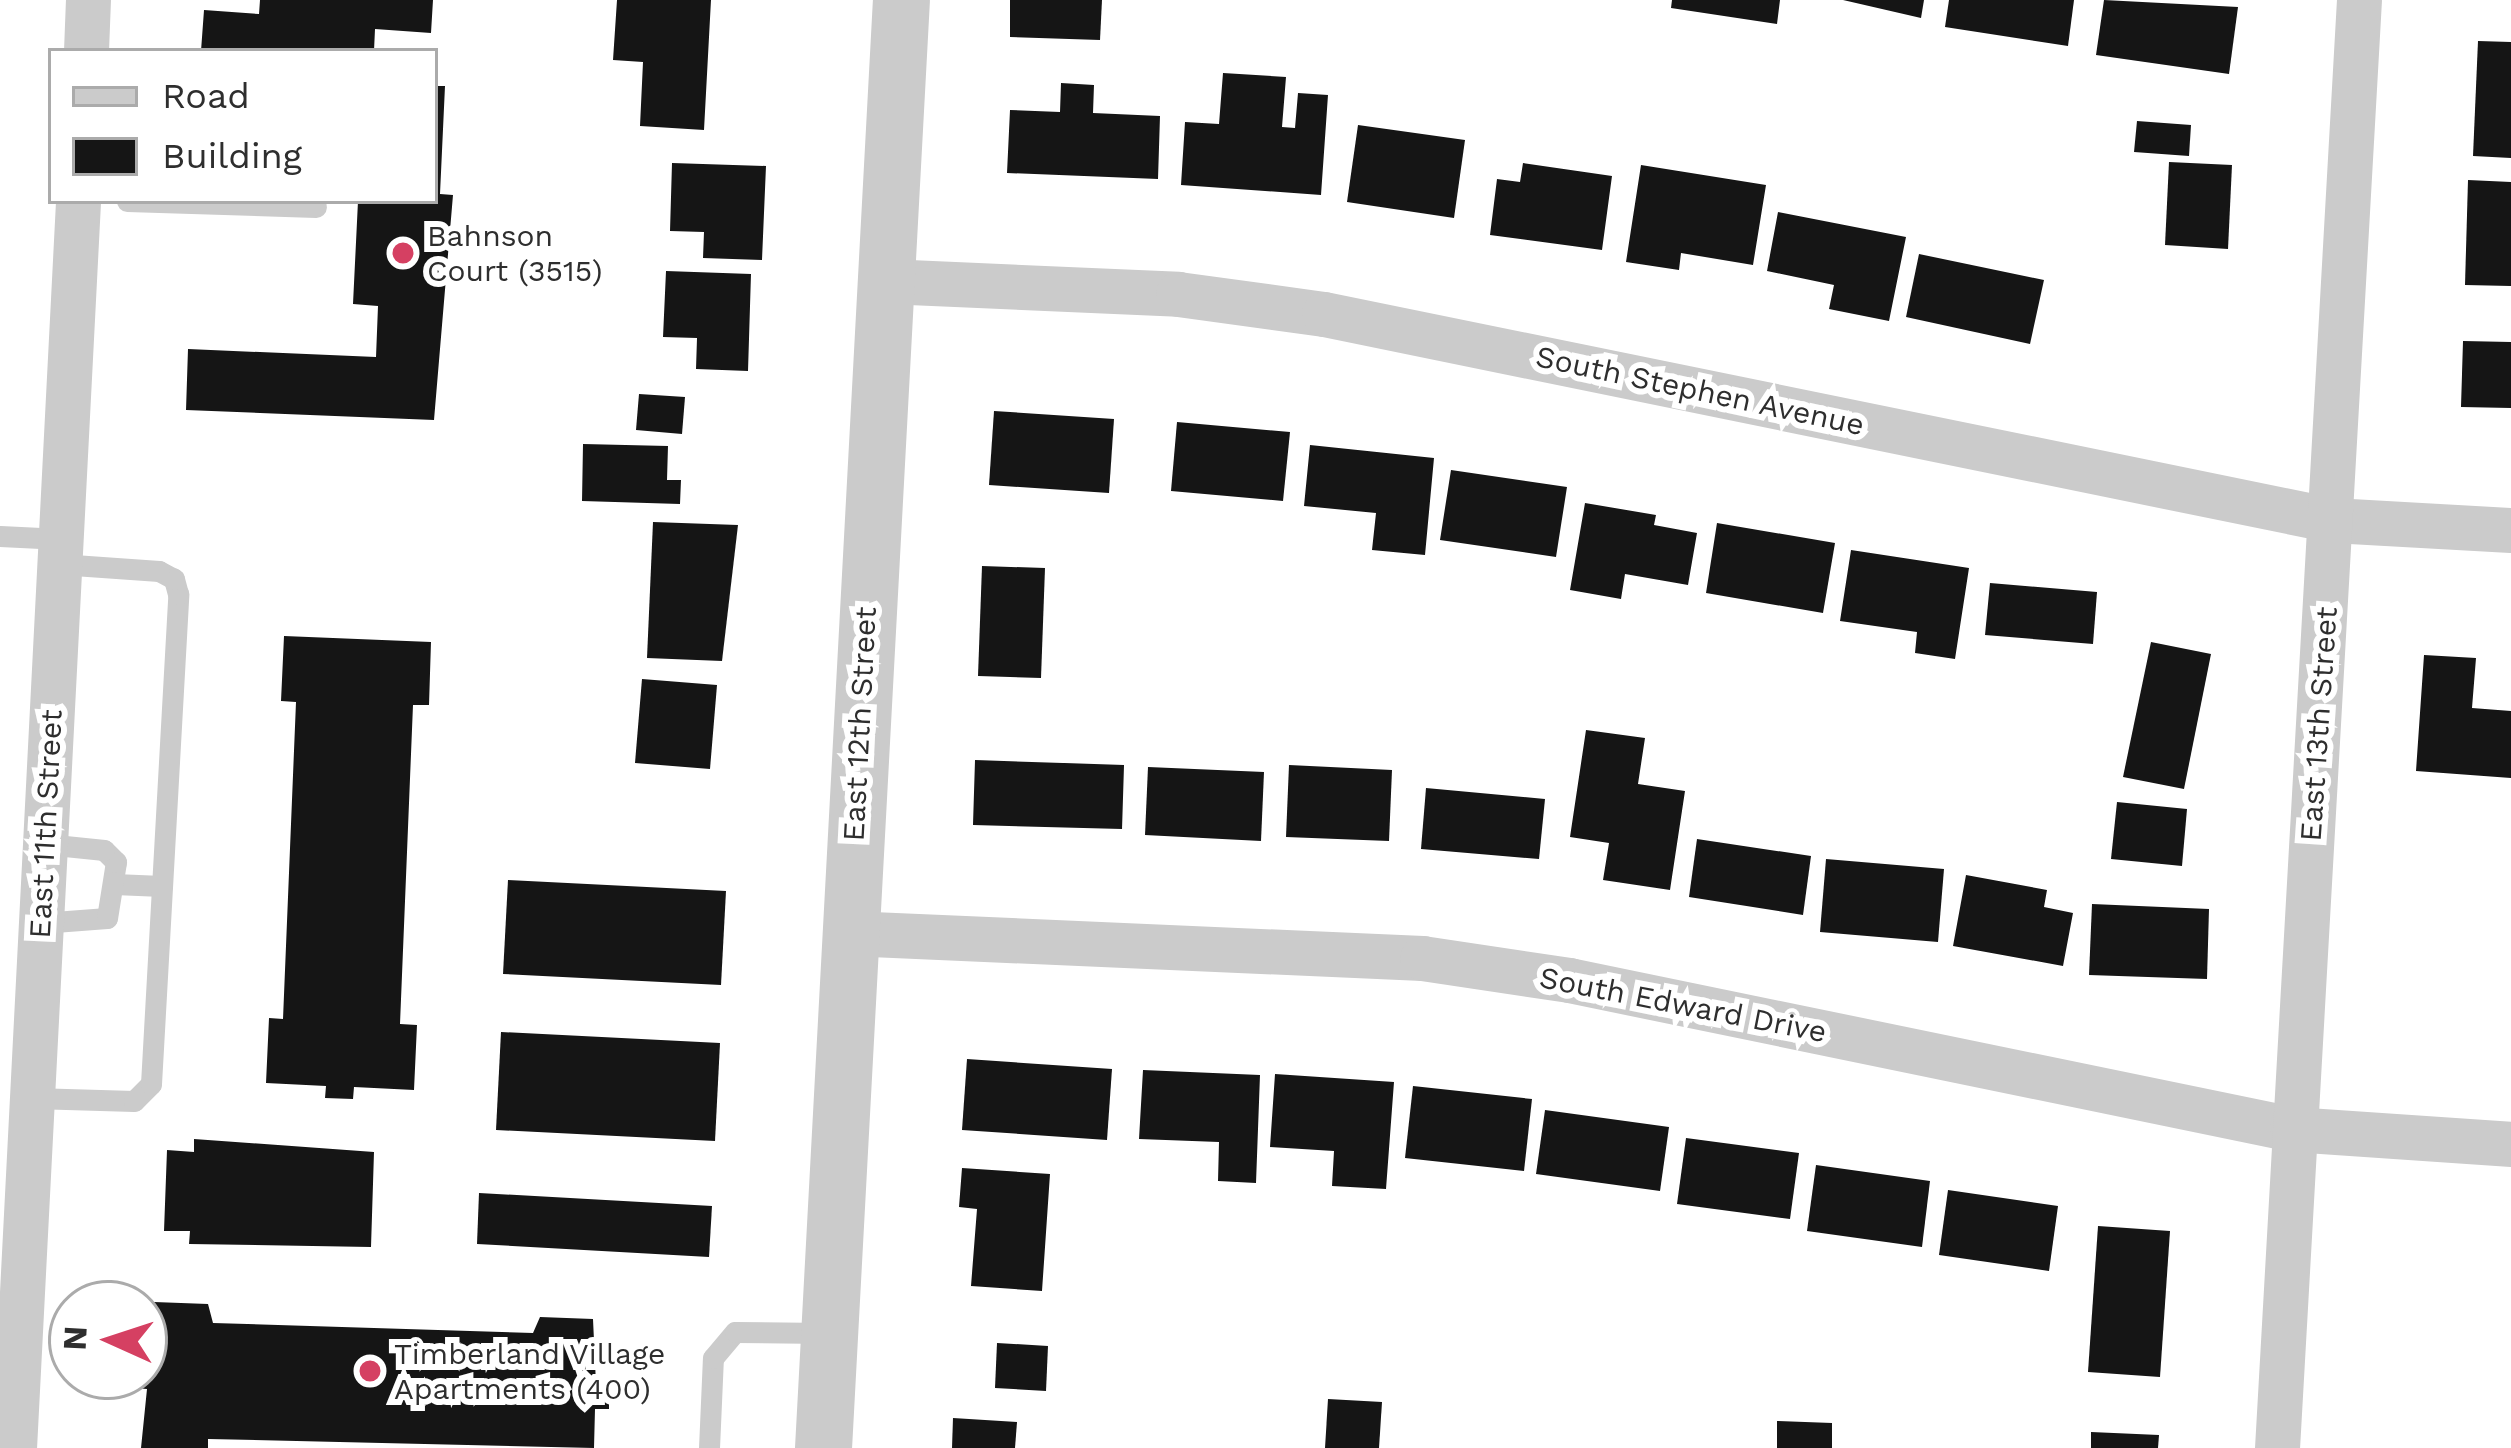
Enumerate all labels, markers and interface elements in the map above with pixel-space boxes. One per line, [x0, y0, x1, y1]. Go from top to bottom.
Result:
legend [48, 48, 438, 204]
text: Road [162, 75, 250, 117]
text: Building [162, 135, 302, 177]
place label: Bahnson Court (3515) [427, 218, 603, 288]
marker: Bahnson Court (3515) [390, 240, 416, 266]
street label: South Stephen Avenue [1532, 338, 1868, 444]
street label: East 12th Street [836, 605, 884, 843]
street label: East 13th Street [2293, 605, 2345, 843]
street label: East 11th Street [22, 708, 70, 940]
street label: South Edward Drive [1536, 960, 1830, 1050]
north arrow [48, 1280, 168, 1400]
text: N [54, 1325, 95, 1351]
place label: Timberland Village Apartments (400) [394, 1336, 666, 1406]
marker: Timberland Village Apartments (400) [357, 1358, 383, 1384]

